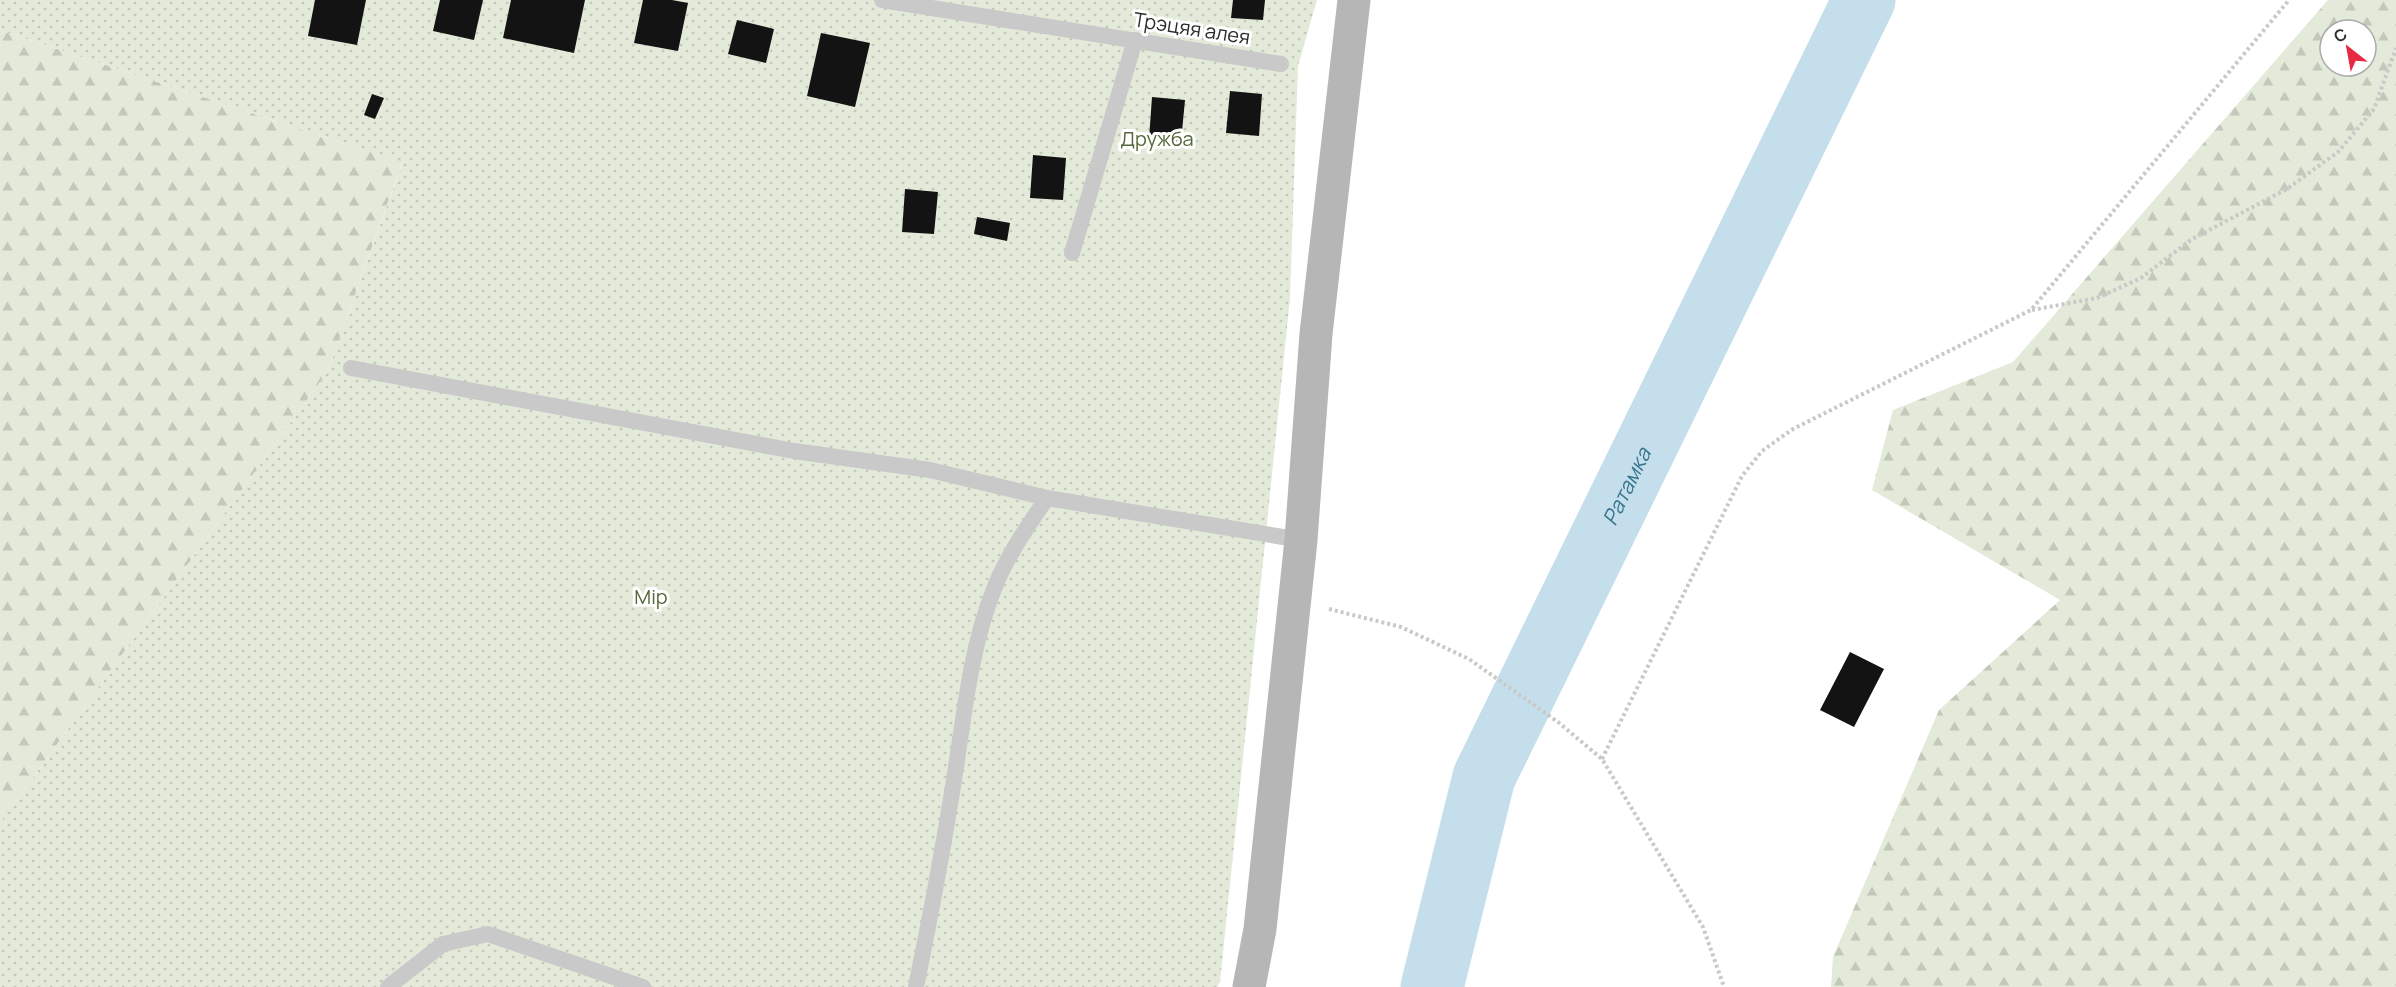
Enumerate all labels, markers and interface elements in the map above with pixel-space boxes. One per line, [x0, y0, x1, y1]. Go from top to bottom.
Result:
street label: Трэцяя алея [1132, 5, 1252, 51]
north arrow [2318, 18, 2378, 78]
text: С [2330, 23, 2351, 48]
park label: Дружба [1120, 125, 1194, 152]
water label: Ратамка [1595, 442, 1658, 530]
park label: Мір [634, 583, 668, 610]

